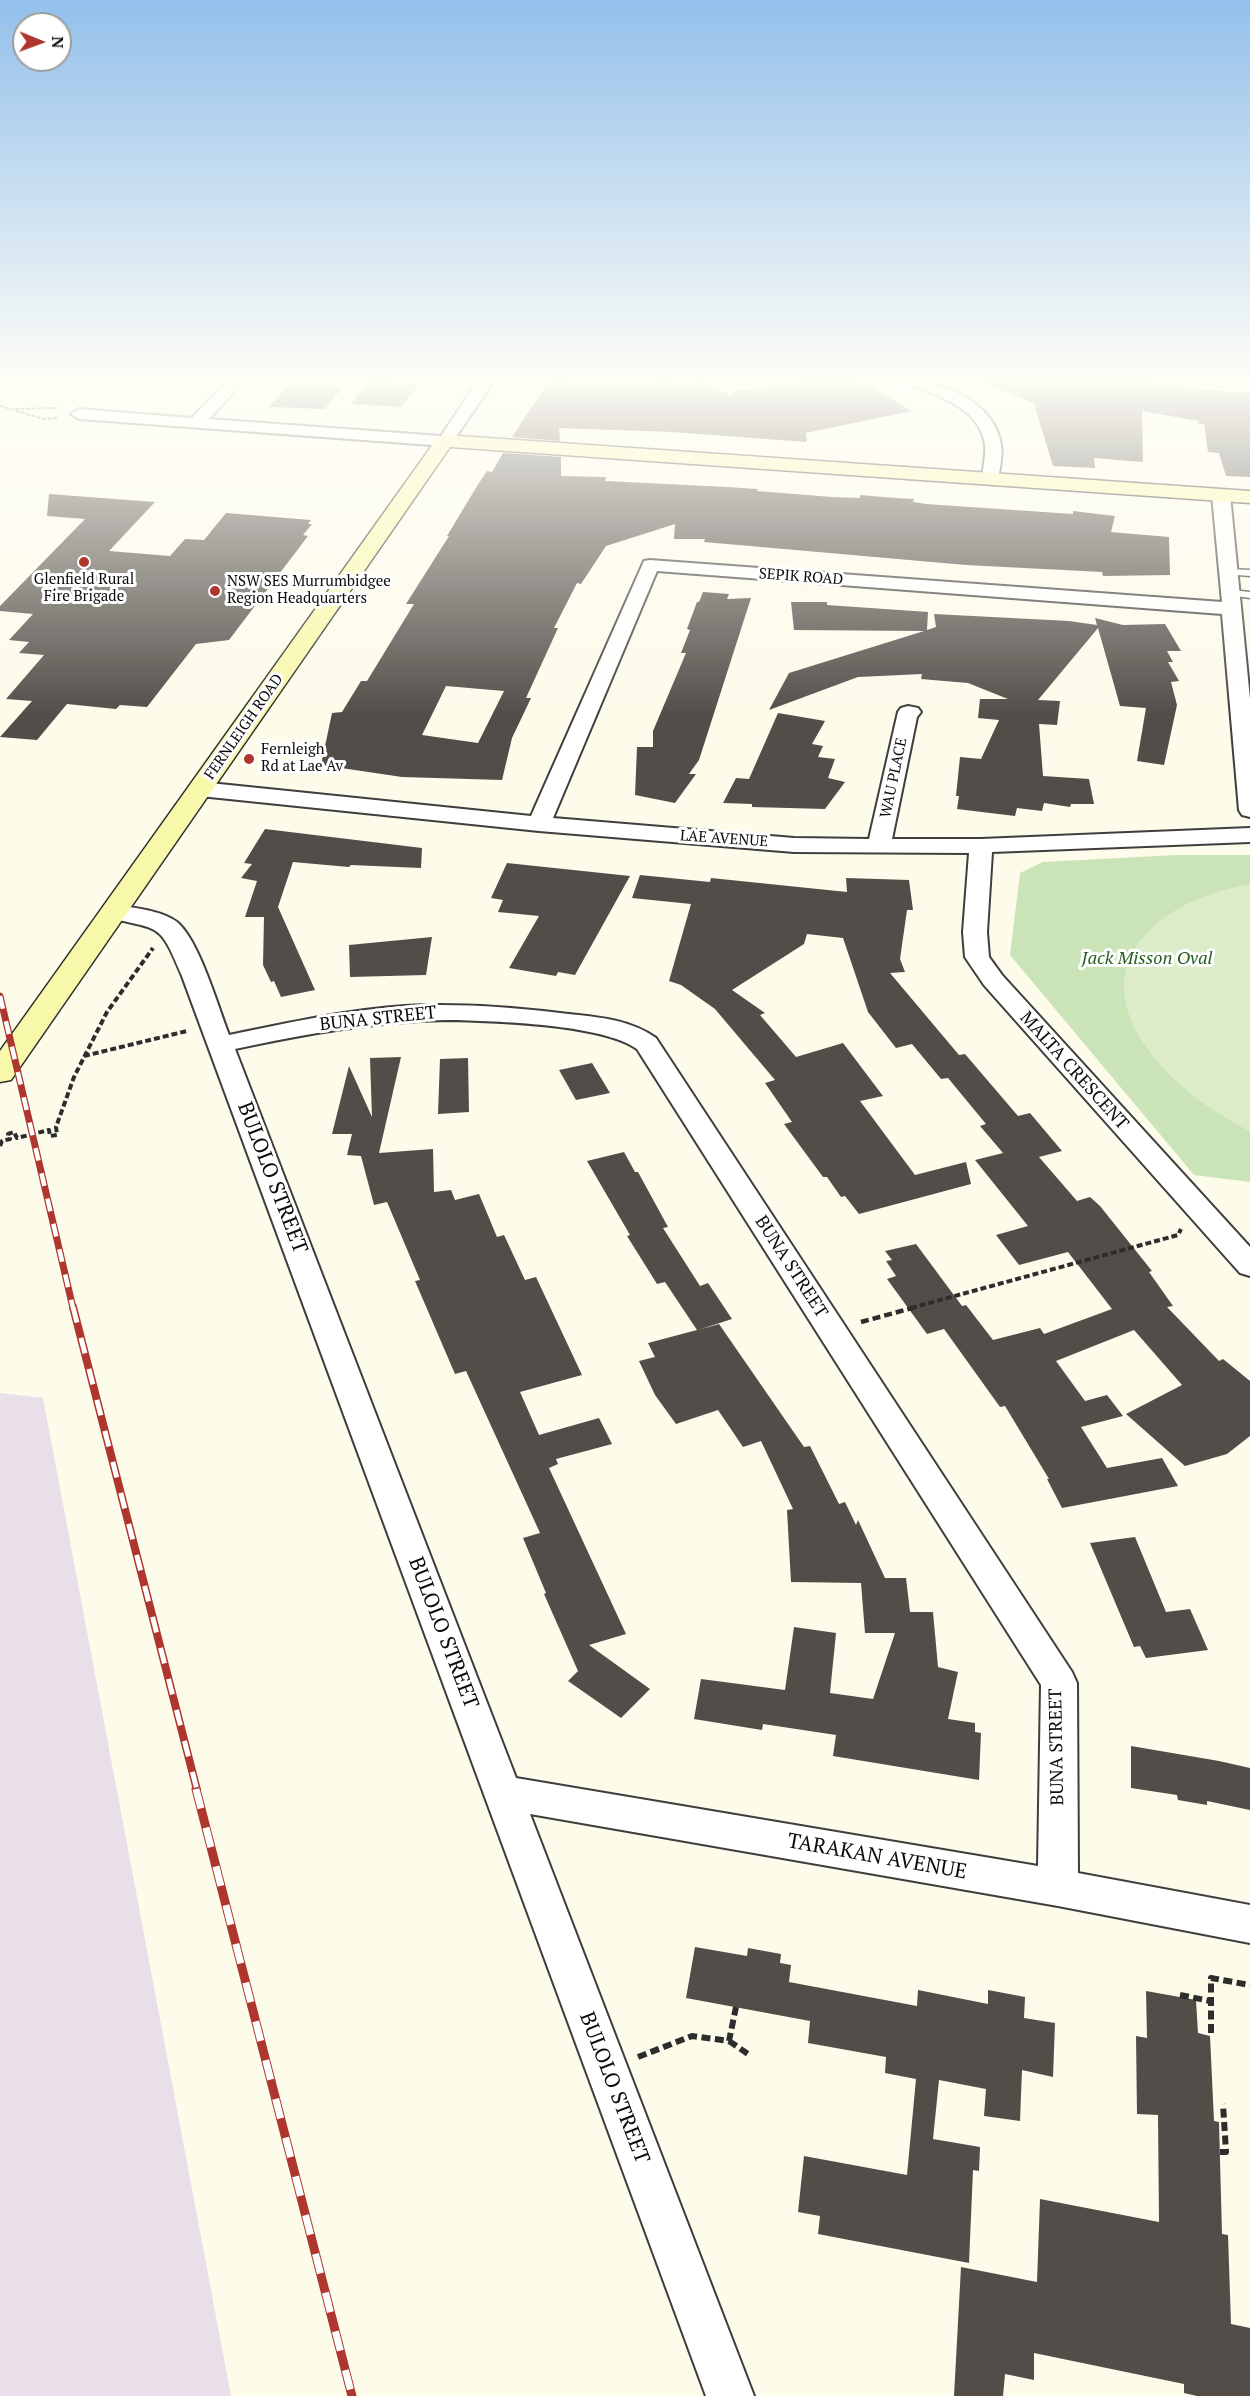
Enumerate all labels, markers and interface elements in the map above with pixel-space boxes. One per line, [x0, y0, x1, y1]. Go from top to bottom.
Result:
north arrow [12, 12, 72, 72]
text: N [47, 36, 69, 49]
marker: Glenfield Rural Fire Brigade [77, 555, 91, 569]
street label: SEPIK ROAD [758, 565, 844, 589]
place label: Glenfield Rural Fire Brigade [34, 571, 134, 606]
place label: NSW SES Murrumbidgee Region Headquarters [227, 573, 391, 608]
marker: NSW SES Murrumbidgee Region Headquarters [208, 584, 222, 598]
street label: FERNLEIGH ROAD [201, 671, 287, 783]
street label: WAU PLACE [877, 736, 911, 820]
place label: Fernleigh Rd at Lae Av [261, 741, 343, 776]
marker: Fernleigh Rd at Lae Av [242, 752, 256, 766]
street label: LAE AVENUE [679, 827, 769, 851]
park label: Jack Misson Oval [1081, 948, 1213, 970]
street label: BUNA STREET [319, 1002, 437, 1036]
street label: MALTA CRESCENT [1015, 1007, 1133, 1135]
street label: BULOLO STREET [232, 1099, 312, 1257]
street label: BUNA STREET [750, 1212, 832, 1322]
street label: BULOLO STREET [403, 1554, 483, 1712]
street label: BUNA STREET [1045, 1688, 1069, 1806]
street label: TARAKAN AVENUE [785, 1829, 969, 1885]
street label: BULOLO STREET [574, 2009, 654, 2167]

